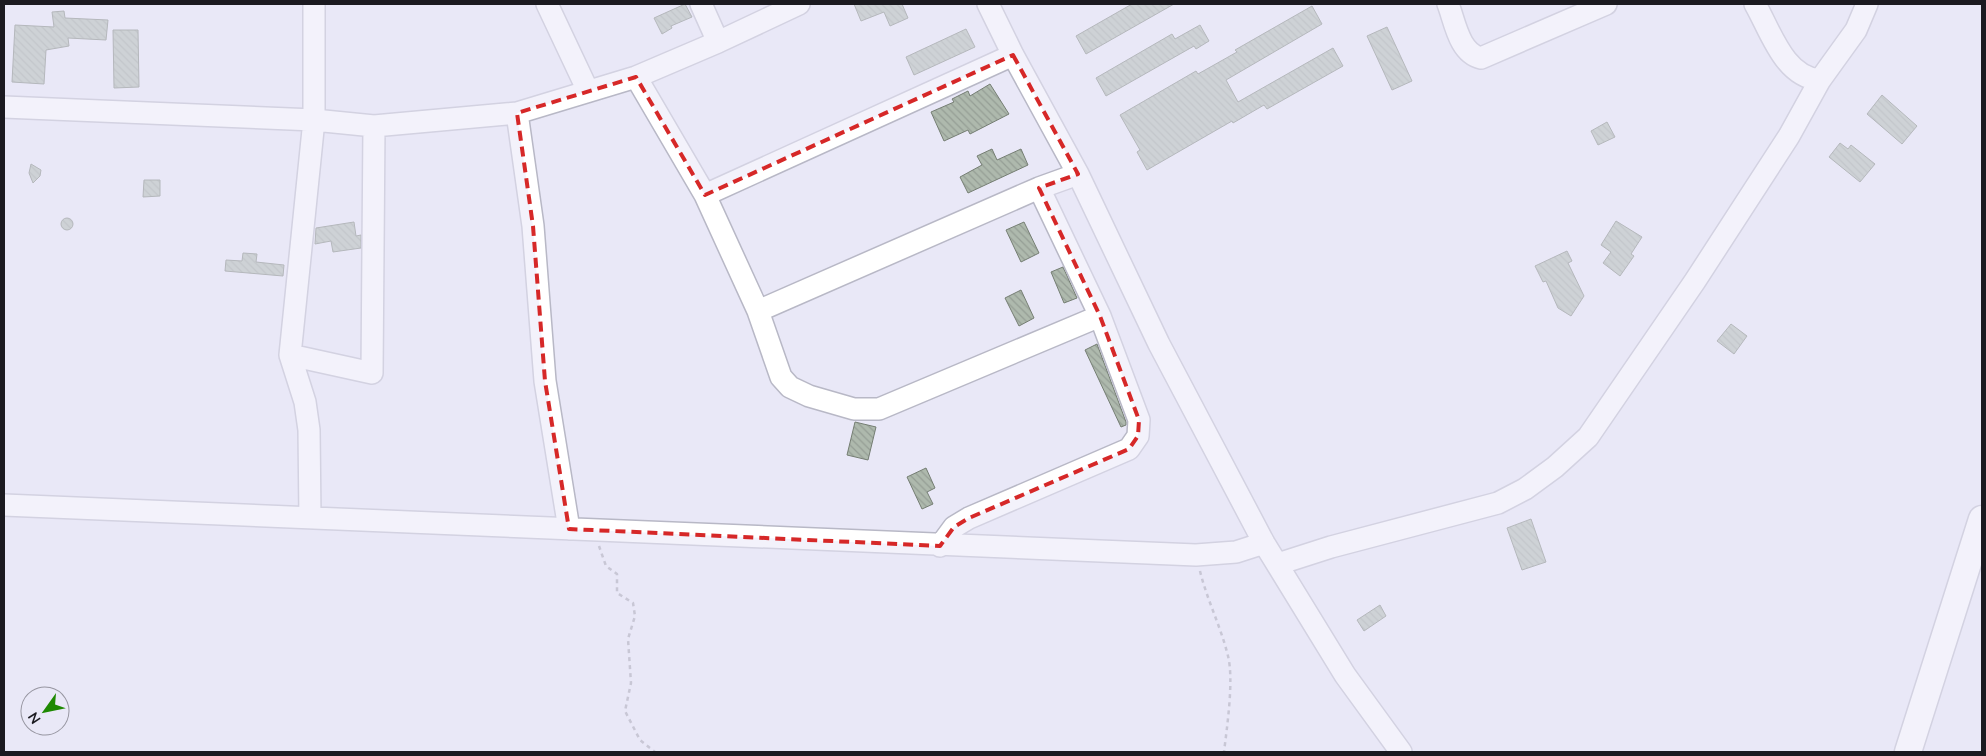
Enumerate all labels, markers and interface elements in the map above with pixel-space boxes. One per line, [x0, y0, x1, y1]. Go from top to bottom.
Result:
north arrow [20, 686, 70, 736]
text: N [24, 708, 45, 727]

